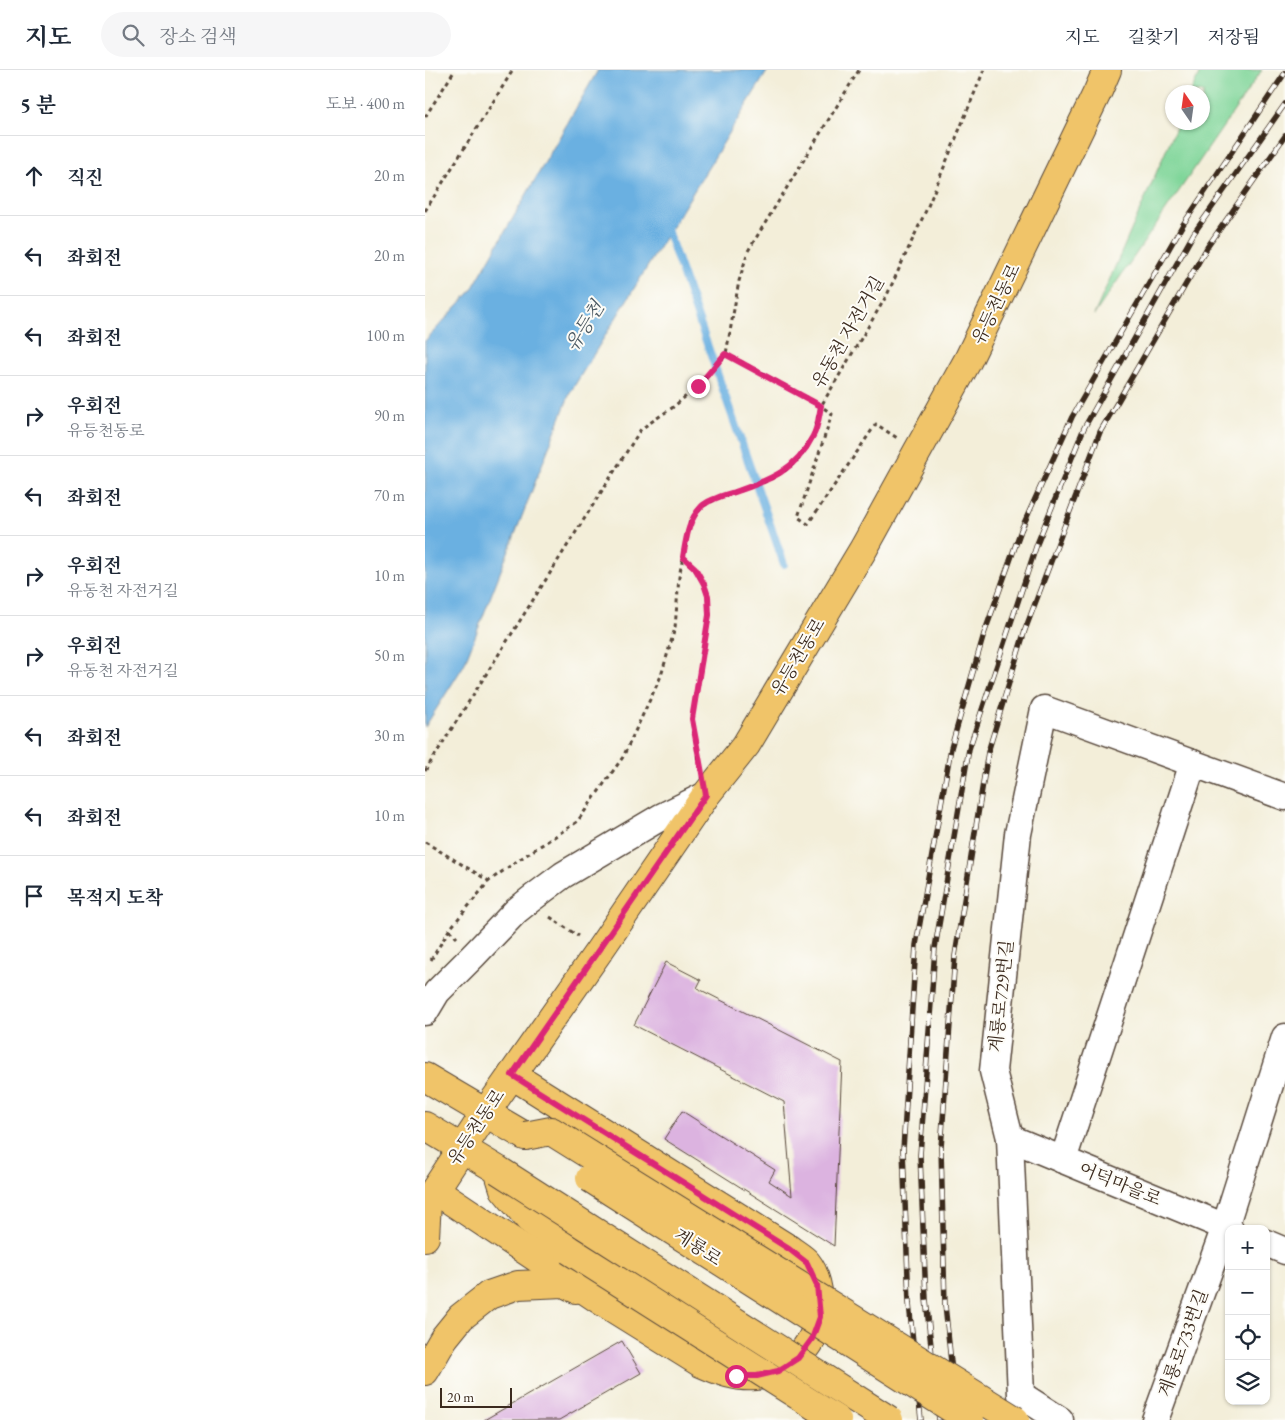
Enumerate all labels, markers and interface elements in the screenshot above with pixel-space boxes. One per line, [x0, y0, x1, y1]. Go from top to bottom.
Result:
search box [101, 12, 451, 57]
text: 지도 [25, 21, 71, 52]
icon: search [119, 21, 147, 49]
text: 장소 검색 [159, 24, 237, 49]
text: 지도 [1065, 25, 1100, 48]
text: 길찾기 [1128, 25, 1180, 48]
text: 저장됨 [1208, 25, 1260, 48]
north arrow [1165, 85, 1210, 130]
text: 5 분 [20, 91, 56, 118]
text: 도보 · 400 m [326, 93, 405, 114]
icon: ahead [20, 162, 48, 190]
text: 직진 [67, 165, 104, 190]
text: 20 m [374, 165, 405, 186]
icon: left [20, 242, 48, 270]
text: 좌회전 [67, 245, 122, 270]
text: 20 m [374, 245, 405, 266]
street label: 유등천동로 [966, 260, 1025, 348]
street label: 유동천 자전거길 [806, 272, 889, 392]
water label: 유등천 [559, 295, 610, 356]
icon: left [20, 322, 48, 350]
text: 좌회전 [67, 325, 122, 350]
text: 100 m [366, 325, 405, 346]
route end [687, 375, 710, 398]
text: 우회전 [67, 393, 122, 418]
icon: right [20, 402, 48, 430]
text: 90 m [374, 405, 405, 426]
text: 유등천동로 [67, 420, 144, 441]
icon: left [20, 482, 48, 510]
text: 좌회전 [67, 485, 122, 510]
text: 70 m [374, 485, 405, 506]
text: 우회전 [67, 553, 122, 578]
icon: right [20, 562, 48, 590]
text: 10 m [374, 565, 405, 586]
text: 유동천 자전거길 [67, 580, 178, 601]
street label: 유등천동로 [765, 614, 830, 700]
text: 우회전 [67, 633, 122, 658]
icon: right [20, 642, 48, 670]
text: 50 m [374, 645, 405, 666]
text: 유동천 자전거길 [67, 660, 178, 681]
icon: left [20, 722, 48, 750]
text: 좌회전 [67, 725, 122, 750]
text: 30 m [374, 725, 405, 746]
icon: left [20, 802, 48, 830]
text: 좌회전 [67, 805, 122, 830]
text: 10 m [374, 805, 405, 826]
icon: arrive [20, 882, 48, 910]
text: 목적지 도착 [67, 885, 163, 910]
street label: 계룡로729번길 [983, 939, 1018, 1053]
street label: 유등천동로 [442, 1084, 509, 1169]
street label: 어덕마을로 [1076, 1157, 1165, 1210]
street label: 계룡로 [670, 1223, 726, 1270]
map controls [1225, 1225, 1270, 1405]
button: + [1225, 1225, 1270, 1270]
button: − [1225, 1270, 1270, 1315]
street label: 계룡로733번길 [1152, 1286, 1213, 1400]
button: locate [1225, 1315, 1270, 1360]
button: layers [1225, 1360, 1270, 1405]
route start [725, 1365, 748, 1388]
scale bar [440, 1385, 513, 1408]
text: 20 m [447, 1388, 474, 1406]

